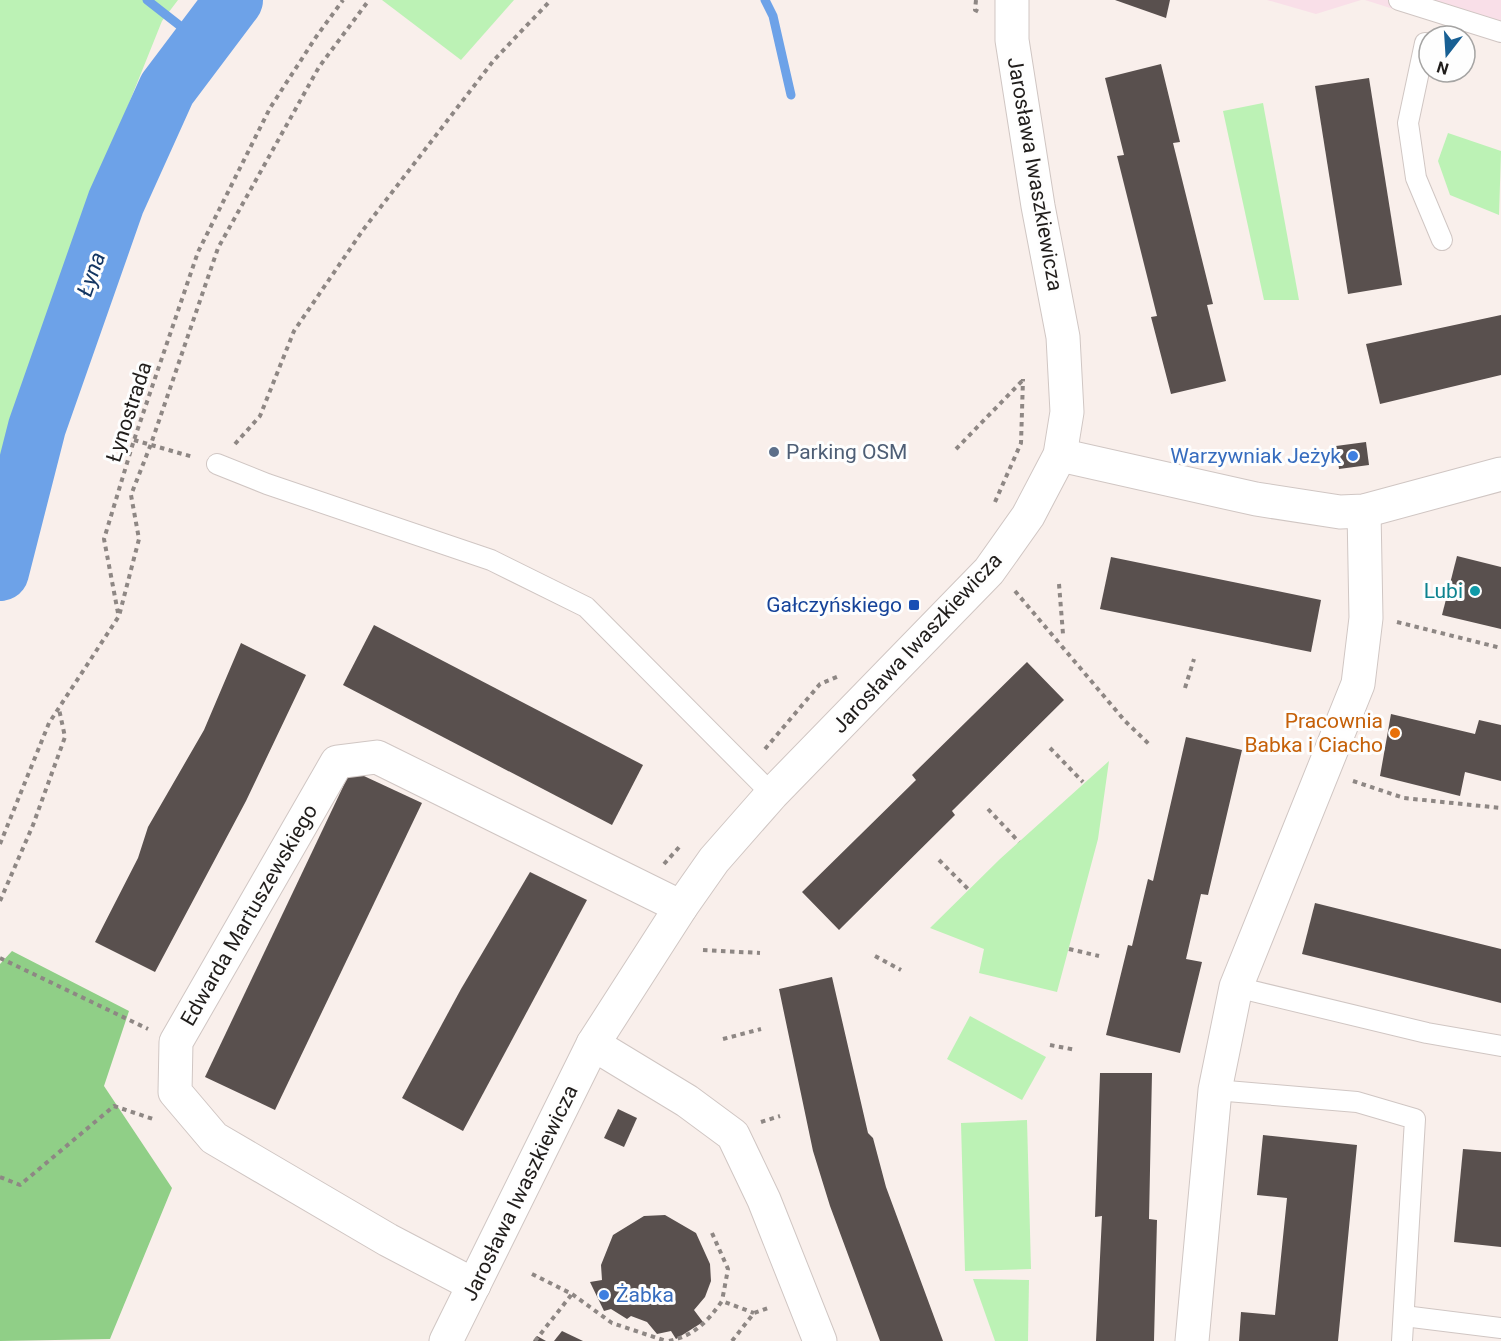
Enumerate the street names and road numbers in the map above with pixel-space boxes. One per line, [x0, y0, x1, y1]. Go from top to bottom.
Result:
street label: Jarosława Iwaszkiewicza [1003, 55, 1067, 293]
street label: Łynostrada [102, 359, 156, 465]
street label: Jarosława Iwaszkiewicza [827, 548, 1007, 738]
street label: Edwarda Martuszewskiego [176, 800, 322, 1030]
street label: Jarosława Iwaszkiewicza [457, 1081, 583, 1305]

